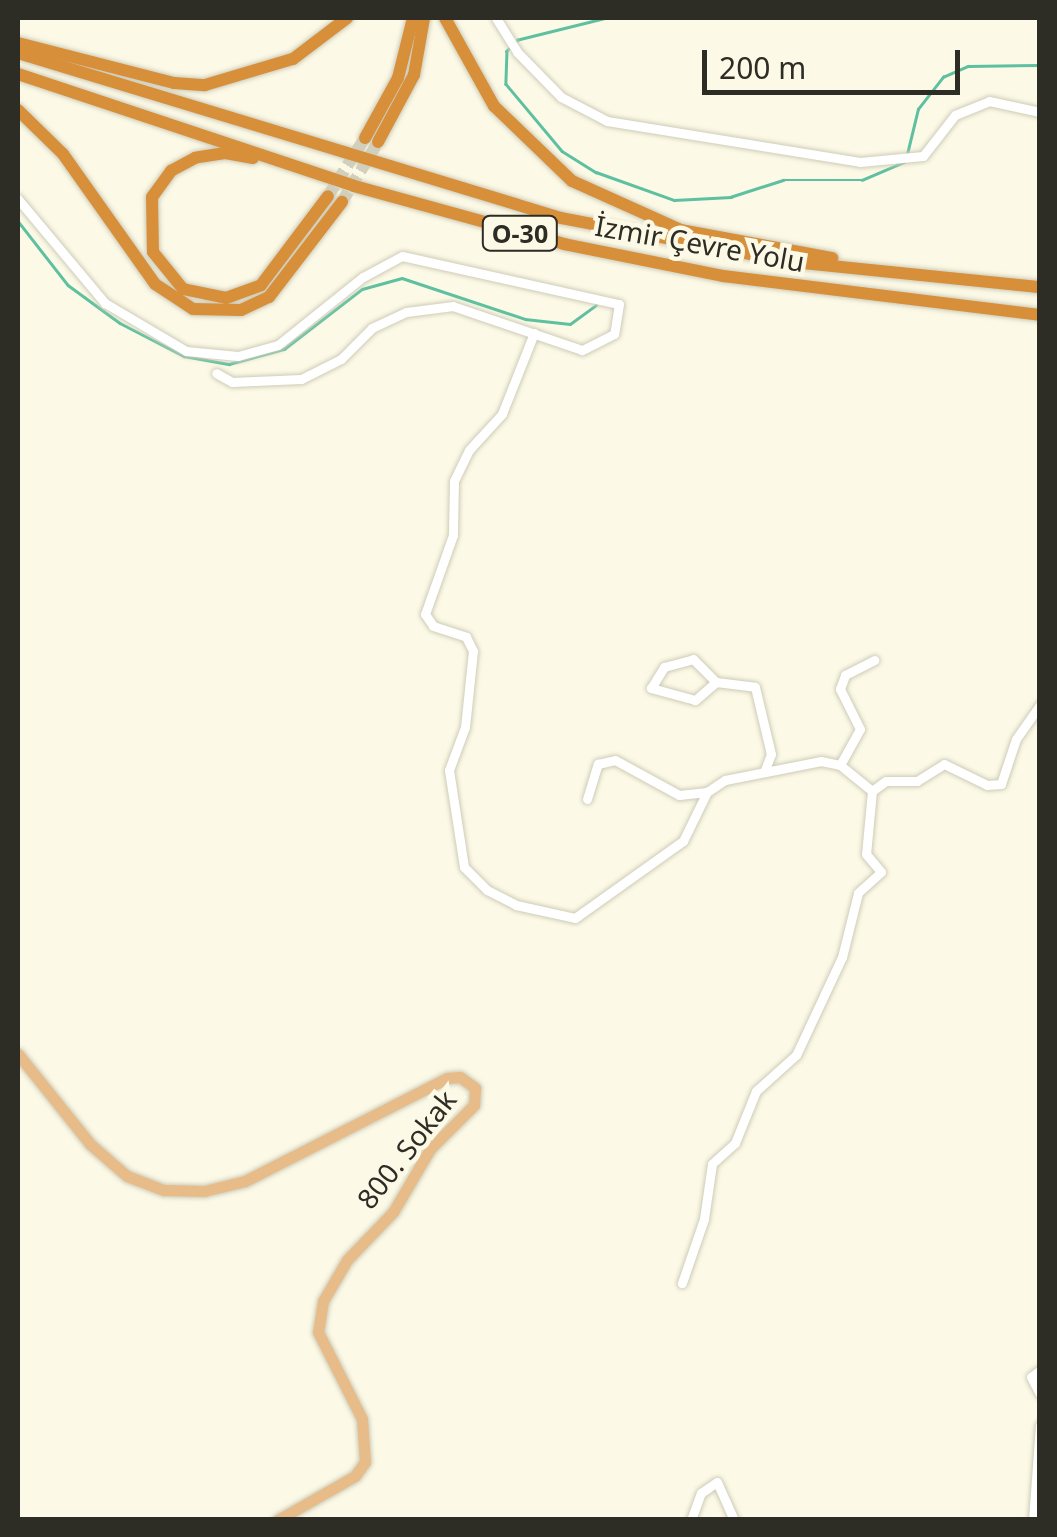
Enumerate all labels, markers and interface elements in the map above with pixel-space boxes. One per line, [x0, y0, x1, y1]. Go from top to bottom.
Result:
scale bar [707, 30, 964, 92]
text: 200 m [719, 47, 806, 88]
street label: İzmir Çevre Yolu [593, 208, 807, 278]
road number: O-30 [480, 213, 560, 253]
street label: 800. Sokak [349, 1083, 463, 1215]

